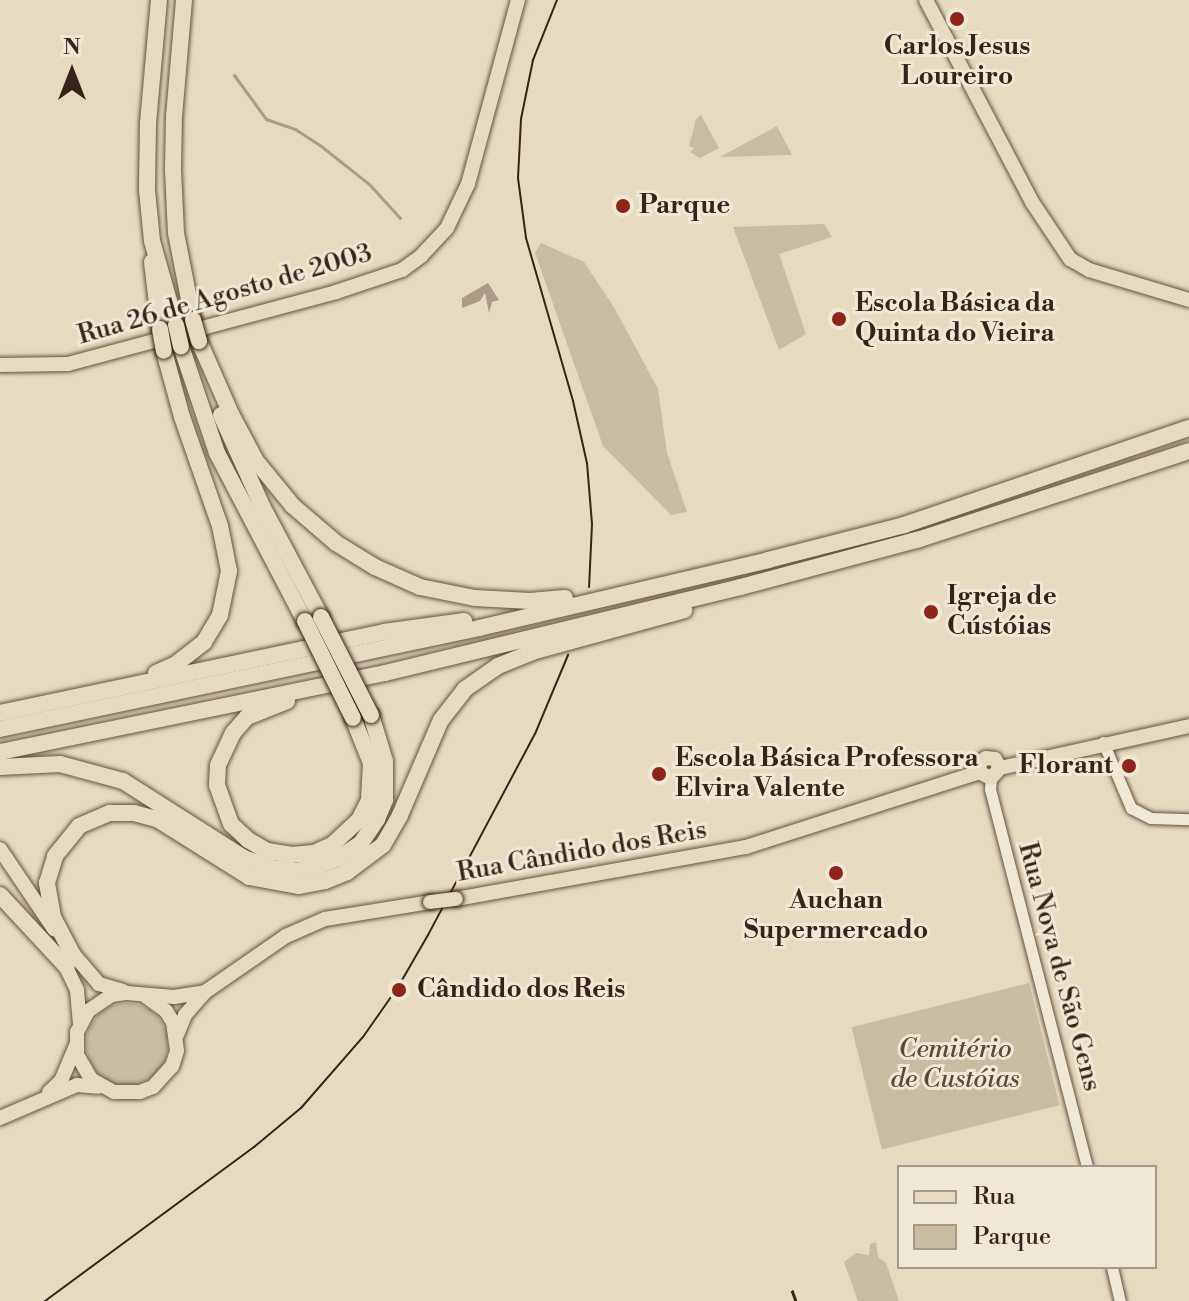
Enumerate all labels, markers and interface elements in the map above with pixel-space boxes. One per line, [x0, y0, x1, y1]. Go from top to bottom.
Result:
marker: Carlos Jesus Loureiro [948, 10, 966, 28]
place label: Carlos Jesus Loureiro [884, 31, 1030, 92]
north arrow [32, 32, 112, 112]
text: N [63, 34, 81, 61]
place label: Parque [639, 190, 730, 222]
marker: Parque [614, 197, 632, 215]
street label: Rua 26 de Agosto de 2003 [74, 238, 376, 352]
place label: Escola Básica da Quinta do Vieira [855, 288, 1055, 350]
marker: Escola Básica da Quinta do Vieira [830, 310, 848, 328]
place label: Igreja de Cústóias [947, 581, 1057, 642]
marker: Igreja de Cústóias [922, 603, 940, 621]
place label: Escola Básica Professora Elvira Valente [675, 743, 978, 804]
place label: Florant [1019, 750, 1113, 782]
marker: Florant [1120, 757, 1138, 775]
marker: Escola Básica Professora Elvira Valente [650, 765, 668, 783]
street label: Rua Cândido dos Reis [455, 815, 709, 889]
street label: Rua Nova de São Gens [1011, 839, 1107, 1095]
marker: Auchan Supermercado [827, 864, 845, 882]
place label: Auchan Supermercado [744, 885, 928, 946]
place label: Cândido dos Reis [417, 974, 625, 1006]
marker: Cândido dos Reis [388, 979, 410, 1001]
park label: Cemitério de Custóias [891, 1034, 1019, 1096]
legend [897, 1165, 1157, 1269]
text: Rua [973, 1182, 1015, 1212]
text: Parque [973, 1222, 1051, 1252]

